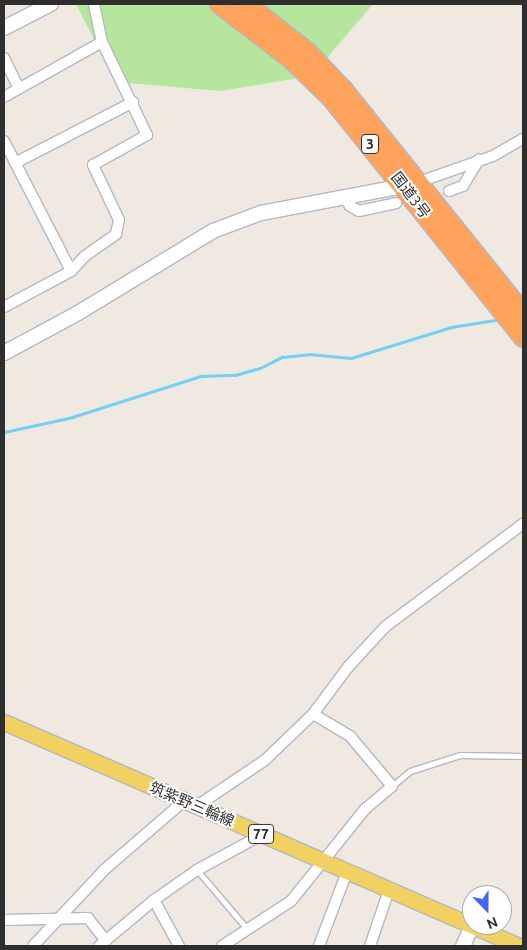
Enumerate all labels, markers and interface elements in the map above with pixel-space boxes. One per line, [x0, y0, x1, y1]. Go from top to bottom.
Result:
road number: 3 [360, 132, 380, 156]
street label: 国道3号 [388, 168, 434, 222]
street label: 筑紫野三輪線 [147, 778, 237, 830]
road number: 77 [247, 822, 275, 846]
north arrow [462, 885, 512, 935]
text: N [484, 914, 500, 932]

